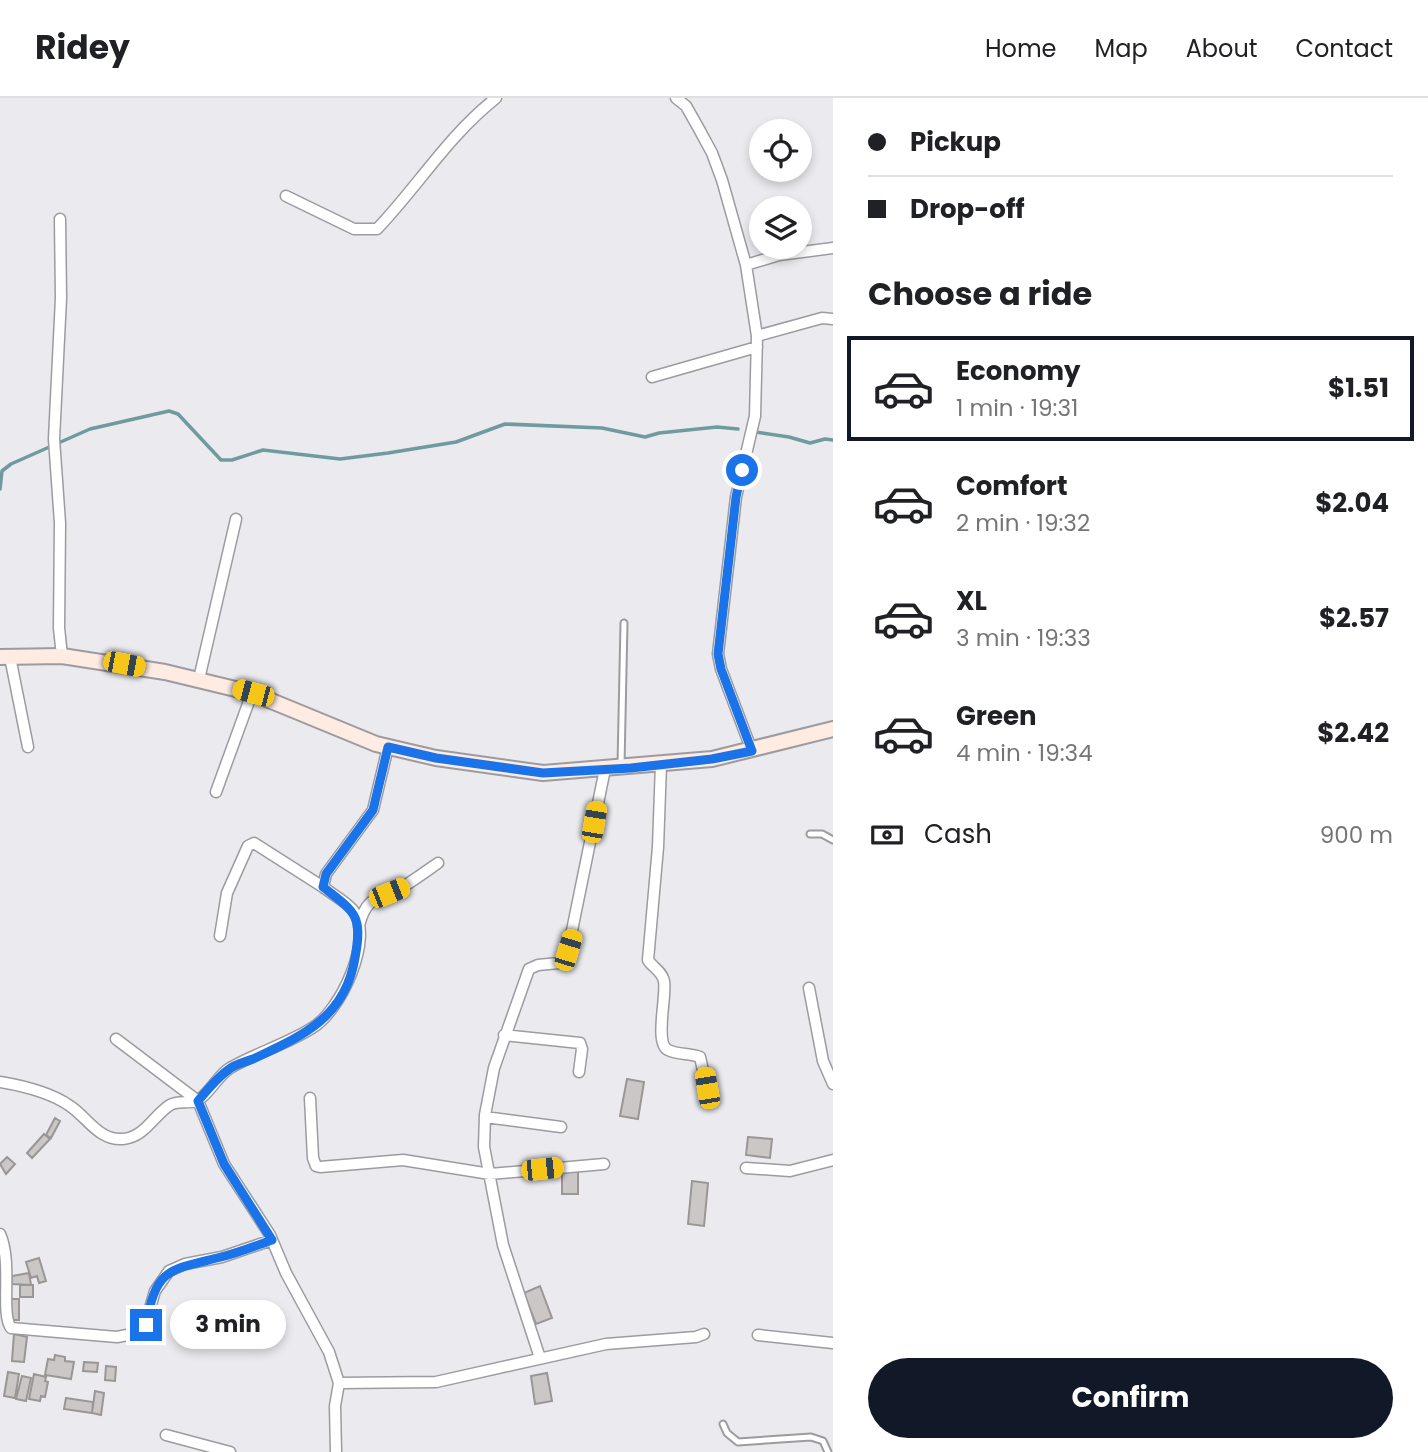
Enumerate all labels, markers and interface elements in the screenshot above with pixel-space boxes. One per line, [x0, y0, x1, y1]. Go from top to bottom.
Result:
text: Ridey [35, 24, 130, 71]
text: Home [985, 32, 1057, 65]
text: Map [1095, 32, 1148, 65]
text: About [1186, 32, 1257, 65]
text: Contact [1295, 32, 1393, 65]
map controls [749, 119, 812, 259]
button: locate [749, 119, 812, 182]
text: Pickup [910, 124, 1001, 160]
text: Drop-off [910, 191, 1025, 227]
button: layers [749, 196, 812, 259]
text: Choose a ride [868, 271, 1092, 316]
text: Economy [956, 353, 1080, 389]
icon: car [872, 357, 935, 420]
text: $1.51 [1328, 370, 1389, 406]
text: 1 min · 19:31 [956, 392, 1078, 424]
route start [726, 454, 758, 486]
text: Comfort [956, 468, 1068, 504]
icon: car [872, 472, 935, 535]
text: $2.04 [1315, 485, 1389, 521]
text: 2 min · 19:32 [956, 507, 1090, 539]
text: XL [956, 583, 987, 619]
icon: car [872, 587, 935, 650]
text: $2.57 [1319, 600, 1389, 636]
text: 3 min · 19:33 [956, 622, 1091, 654]
car [102, 650, 147, 678]
car [230, 677, 277, 709]
text: Green [956, 698, 1037, 734]
icon: car [872, 702, 935, 765]
text: $2.42 [1317, 715, 1389, 751]
text: 4 min · 19:34 [956, 737, 1093, 769]
car [581, 799, 608, 845]
icon: cash [868, 816, 906, 854]
text: Cash [924, 816, 992, 852]
text: 900 m [1320, 819, 1393, 851]
car [366, 875, 413, 911]
car [552, 927, 585, 973]
car [694, 1065, 721, 1111]
car [521, 1156, 564, 1182]
callout: 3 min [170, 1300, 286, 1350]
text: 3 min [195, 1308, 261, 1340]
route end [130, 1309, 162, 1341]
button: Confirm [868, 1358, 1393, 1438]

